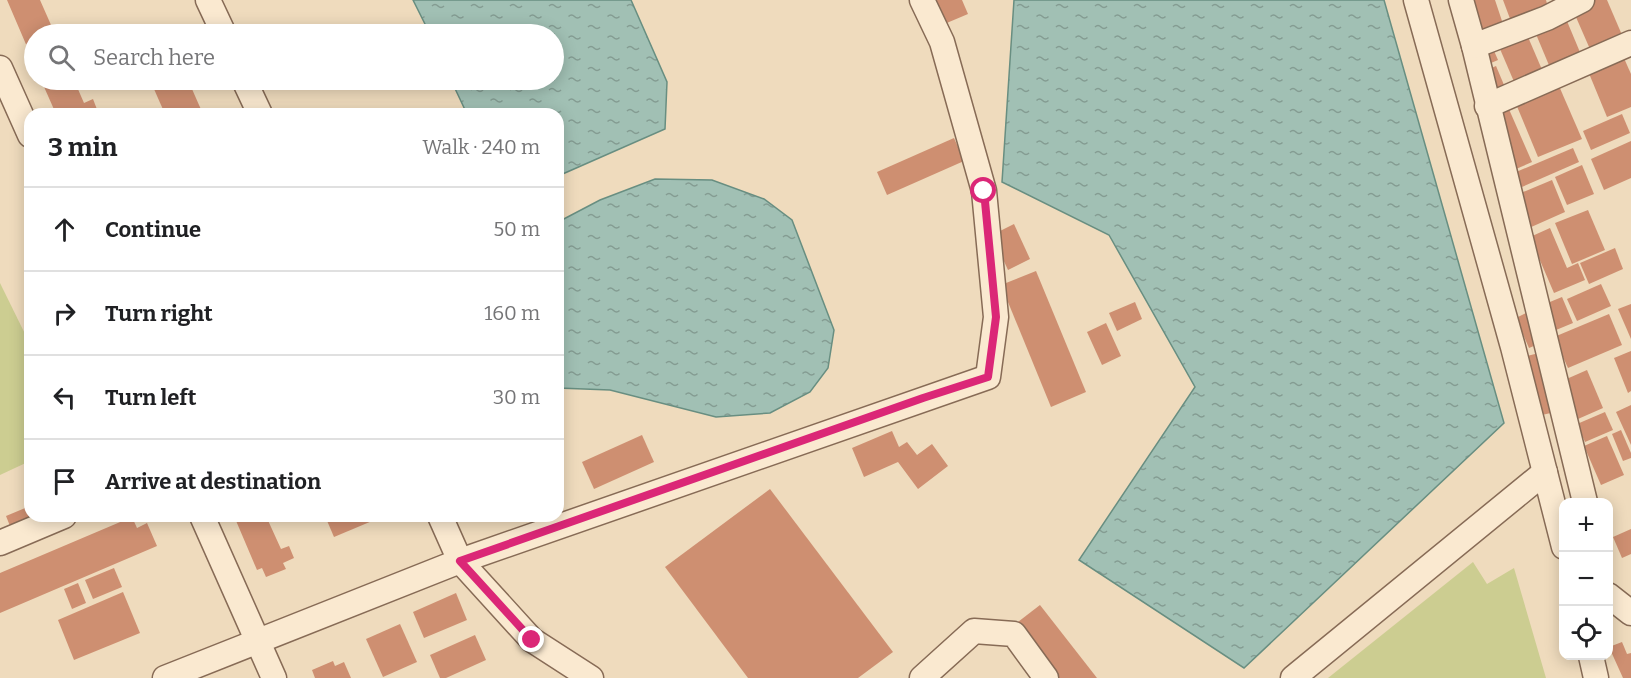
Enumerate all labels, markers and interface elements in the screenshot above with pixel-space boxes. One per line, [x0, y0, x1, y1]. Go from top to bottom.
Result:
search box [24, 24, 564, 90]
icon: search [45, 41, 78, 74]
text: Search here [93, 44, 215, 71]
text: 3 min [48, 132, 117, 163]
text: Walk · 240 m [422, 135, 540, 159]
route start [970, 177, 996, 203]
icon: ahead [48, 213, 81, 246]
text: Continue [105, 216, 201, 243]
text: 50 m [493, 217, 540, 241]
icon: right [48, 297, 81, 330]
text: Turn right [105, 300, 213, 327]
text: 160 m [484, 301, 540, 325]
icon: left [48, 381, 81, 414]
text: Turn left [105, 384, 197, 411]
text: 30 m [493, 385, 540, 409]
icon: arrive [48, 465, 81, 498]
text: Arrive at destination [105, 468, 321, 495]
map controls [1559, 498, 1613, 660]
button: + [1559, 498, 1613, 552]
button: − [1559, 552, 1613, 606]
button: locate [1559, 606, 1613, 660]
route end [518, 626, 544, 652]

